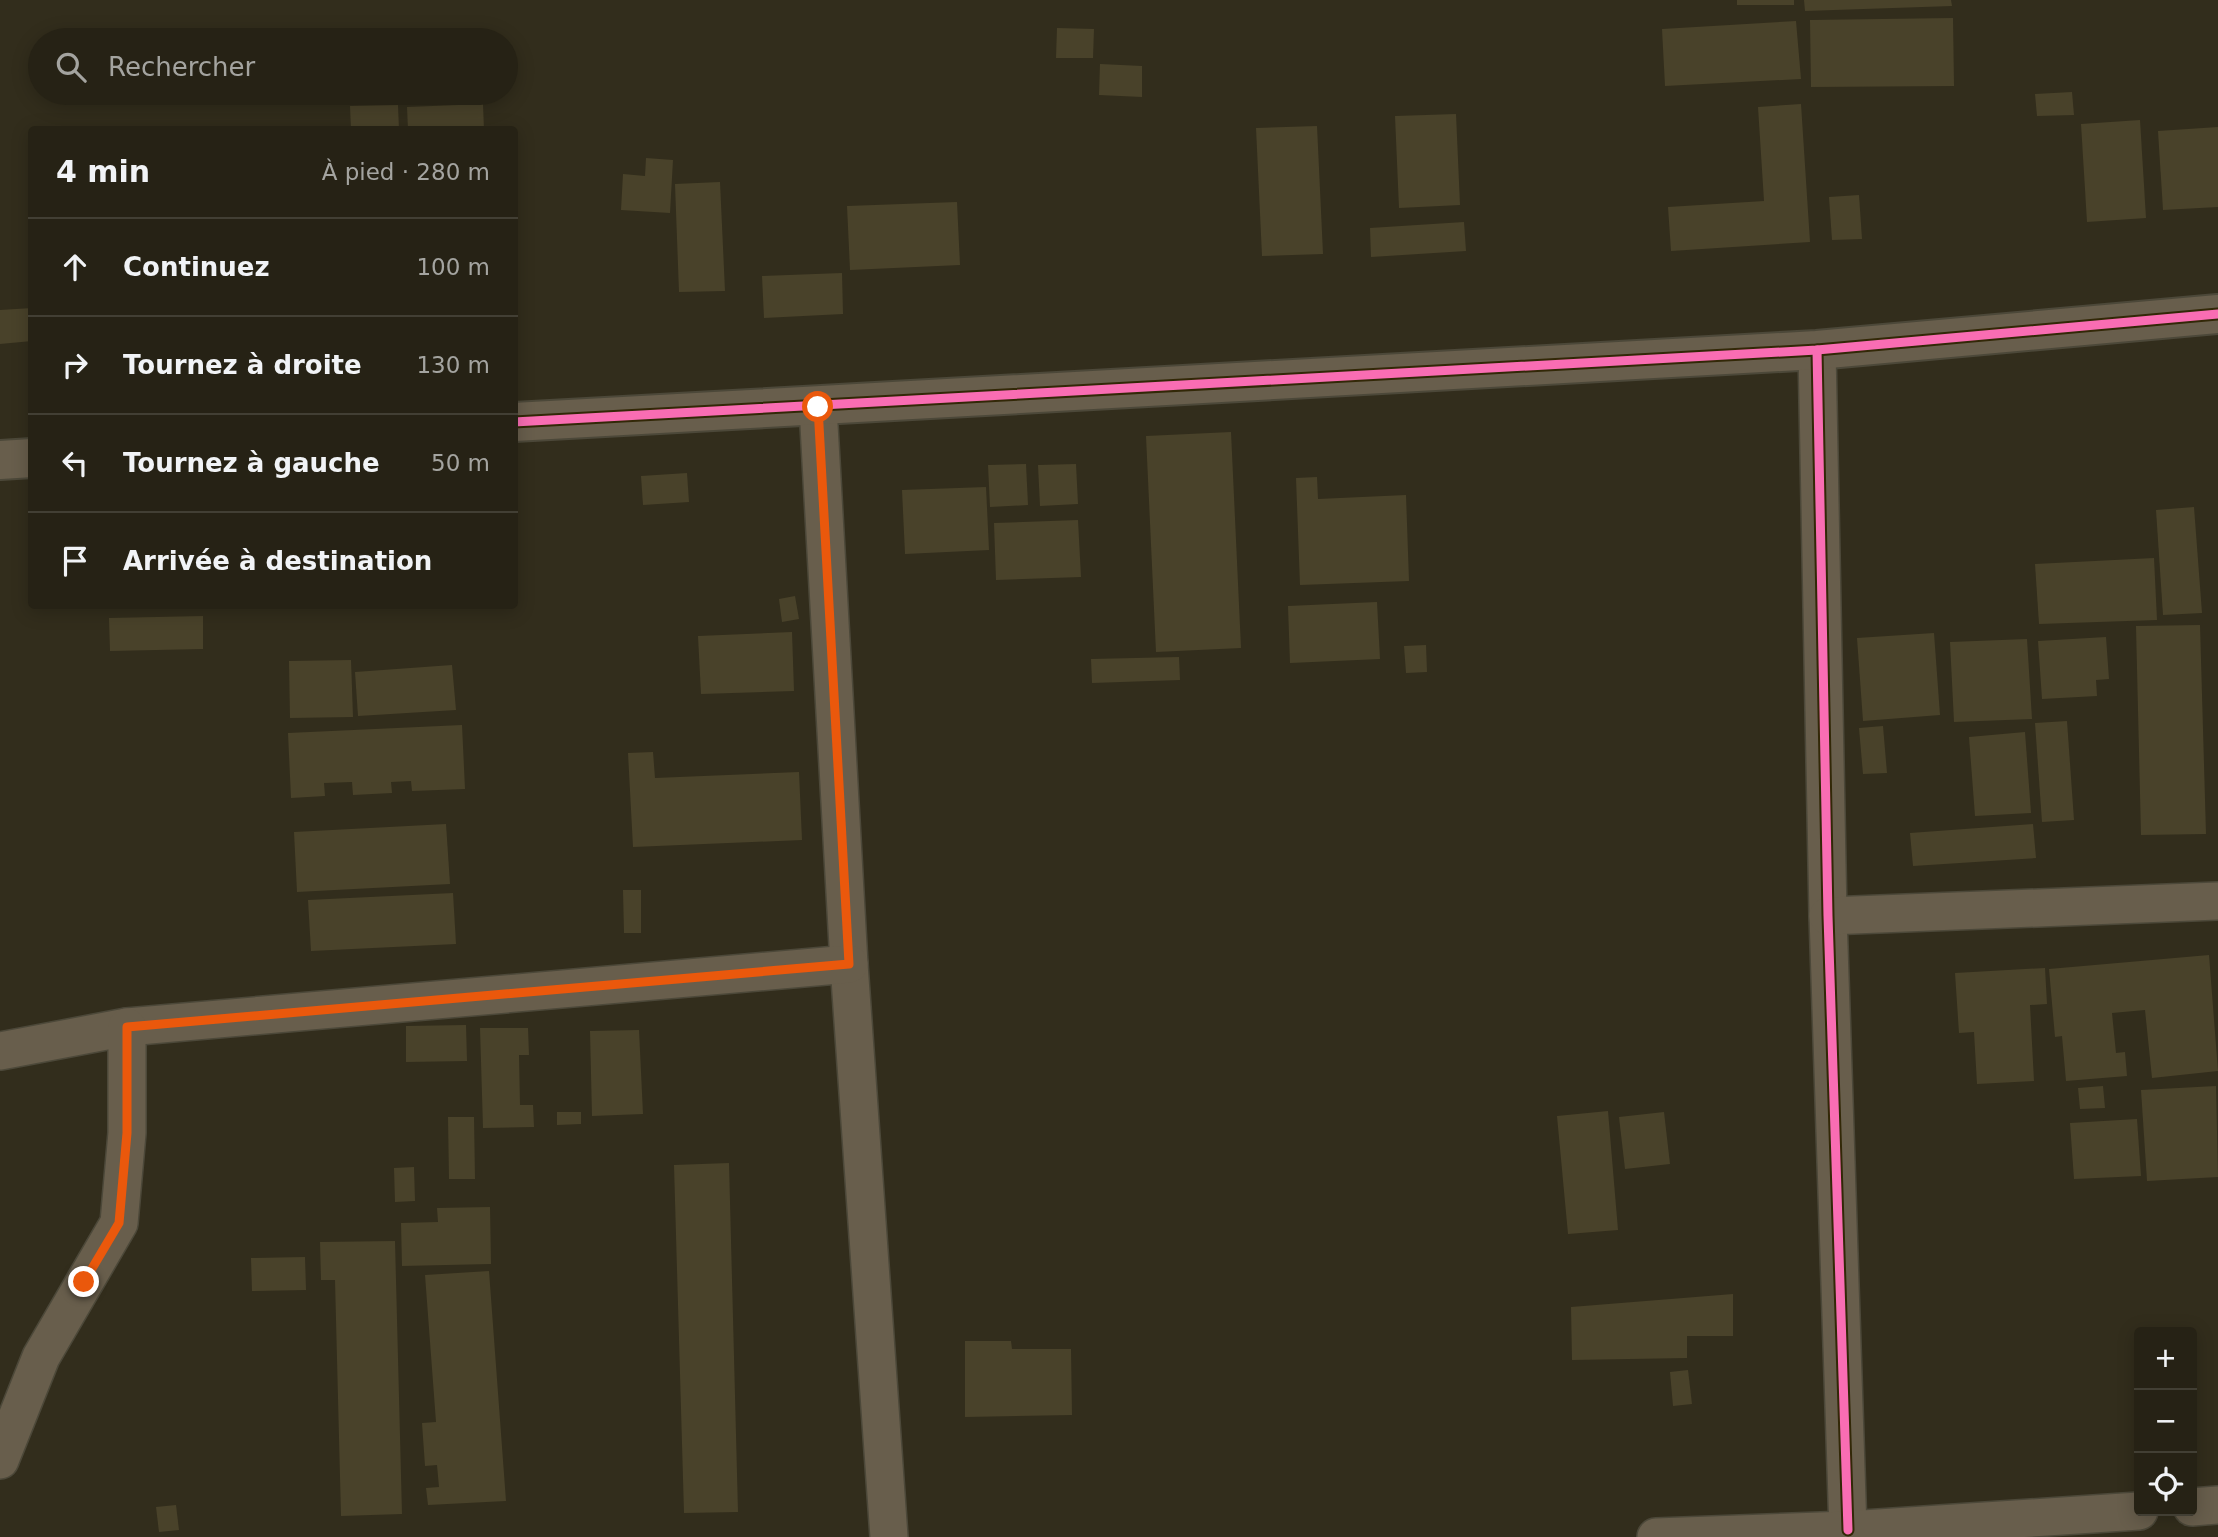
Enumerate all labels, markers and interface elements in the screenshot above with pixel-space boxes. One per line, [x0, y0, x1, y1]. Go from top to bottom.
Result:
search box [28, 28, 518, 105]
icon: search [52, 48, 90, 86]
text: Rechercher [108, 52, 255, 82]
text: 4 min [56, 154, 150, 189]
text: À pied · 280 m [322, 159, 490, 185]
icon: ahead [56, 248, 94, 286]
text: Continuez [123, 252, 270, 282]
text: 100 m [416, 254, 490, 280]
icon: right [56, 346, 94, 384]
text: Tournez à droite [123, 350, 362, 380]
text: 130 m [416, 352, 490, 378]
route start [802, 391, 833, 422]
icon: left [56, 444, 94, 482]
text: Tournez à gauche [123, 448, 380, 478]
text: 50 m [431, 450, 490, 476]
icon: arrive [56, 542, 94, 580]
text: Arrivée à destination [123, 546, 432, 576]
route end [68, 1266, 99, 1297]
map controls [2134, 1327, 2197, 1516]
button: + [2134, 1327, 2197, 1390]
button: − [2134, 1390, 2197, 1453]
button: locate [2134, 1453, 2197, 1516]

